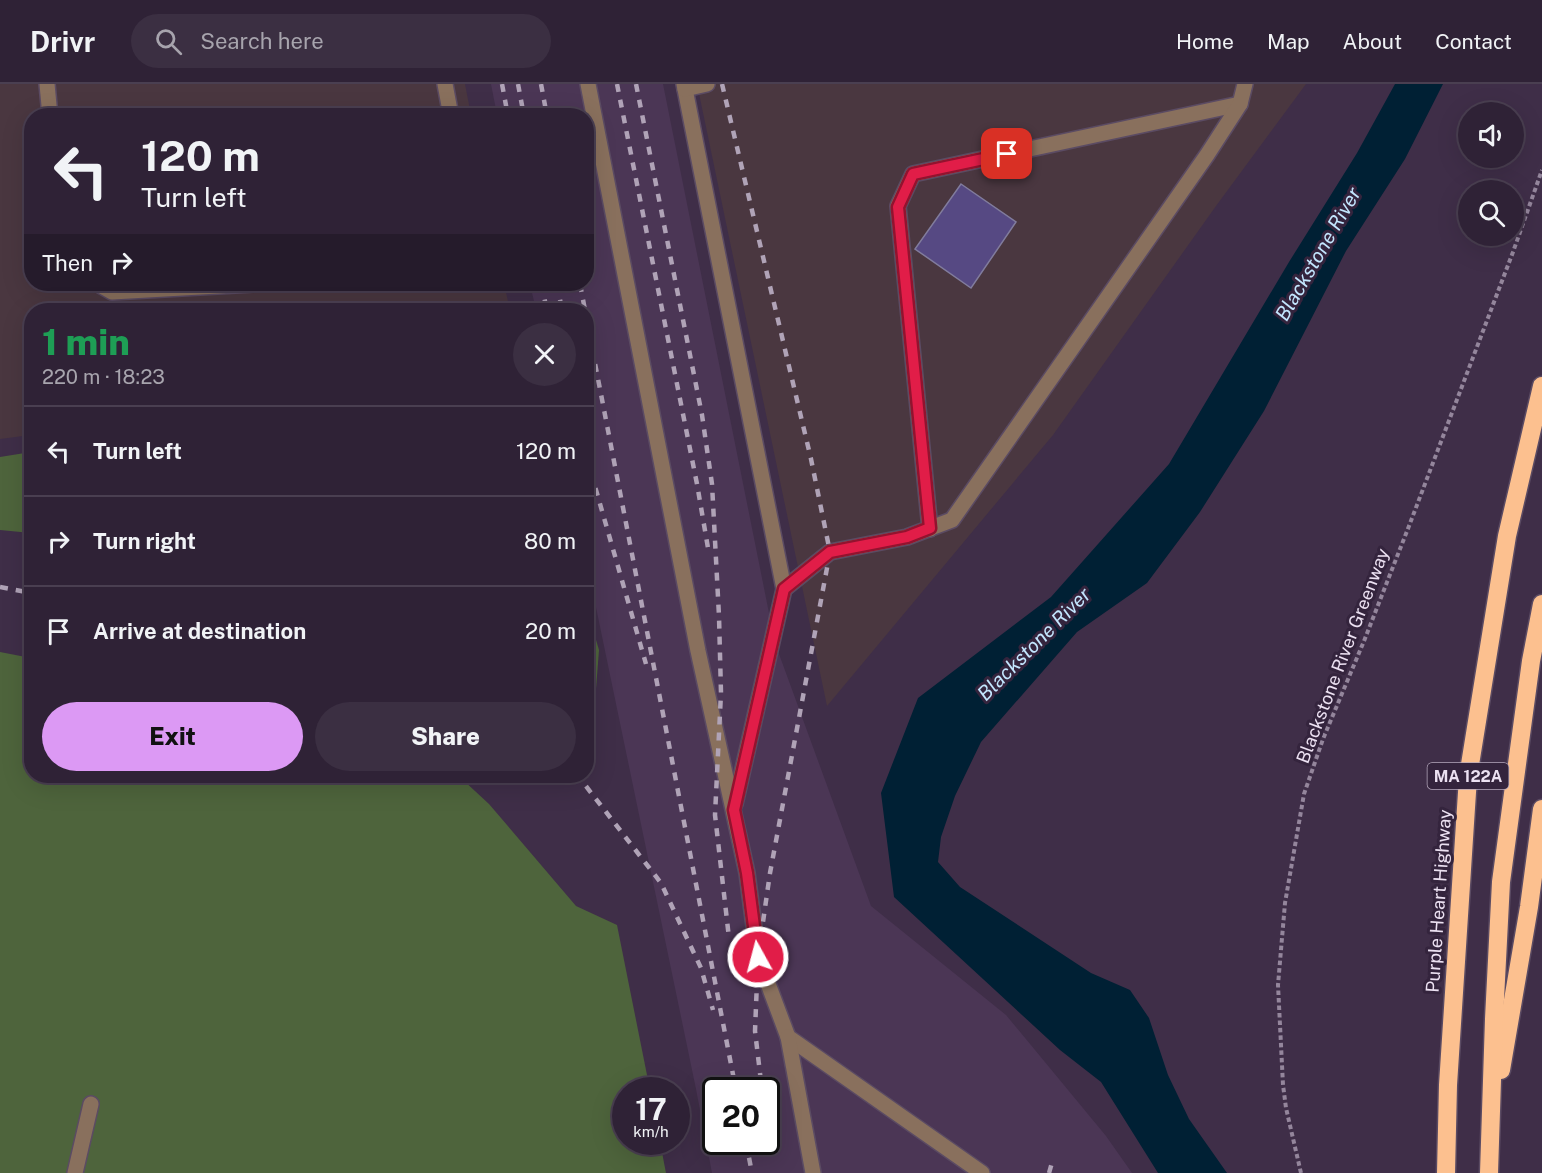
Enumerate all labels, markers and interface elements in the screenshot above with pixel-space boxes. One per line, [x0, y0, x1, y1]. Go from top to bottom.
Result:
search box [131, 14, 551, 68]
text: Drivr [30, 25, 95, 58]
icon: search [152, 25, 185, 58]
text: Search here [200, 28, 324, 54]
text: Home [1176, 29, 1234, 54]
text: Map [1267, 29, 1310, 54]
text: About [1343, 29, 1402, 54]
text: Contact [1435, 29, 1512, 54]
map controls [1458, 102, 1524, 246]
button: sound [1458, 102, 1524, 168]
pin [981, 128, 1032, 179]
text: 120 m [141, 131, 260, 180]
icon: left [42, 132, 120, 210]
icon: arrive [990, 137, 1023, 170]
button: search [1458, 180, 1524, 246]
text: Turn left [141, 181, 247, 213]
water label: Blackstone River [1270, 183, 1366, 325]
icon: right [105, 246, 138, 279]
text: Then [42, 250, 93, 276]
text: 1 min [42, 321, 130, 363]
button: close [513, 323, 576, 386]
text: 220 m · 18:23 [42, 365, 165, 389]
icon: left [42, 435, 75, 468]
text: Turn left [93, 438, 182, 464]
text: 120 m [516, 438, 576, 464]
icon: right [42, 525, 75, 558]
text: Turn right [93, 528, 196, 554]
text: 80 m [524, 528, 576, 554]
street label: Blackstone River Greenway [1292, 545, 1393, 766]
water label: Blackstone River [972, 582, 1096, 706]
icon: arrive [42, 615, 75, 648]
text: Arrive at destination [93, 618, 306, 644]
text: 20 m [525, 618, 576, 644]
button: Exit [42, 702, 303, 771]
button: Share [315, 702, 576, 771]
road number: MA 122A [1428, 763, 1508, 789]
street label: Purple Heart Highway [1422, 808, 1455, 993]
position arrow [726, 925, 790, 989]
speed limit sign: 20 [702, 1077, 780, 1155]
text: 17 [635, 1091, 667, 1127]
text: km/h [633, 1123, 669, 1140]

